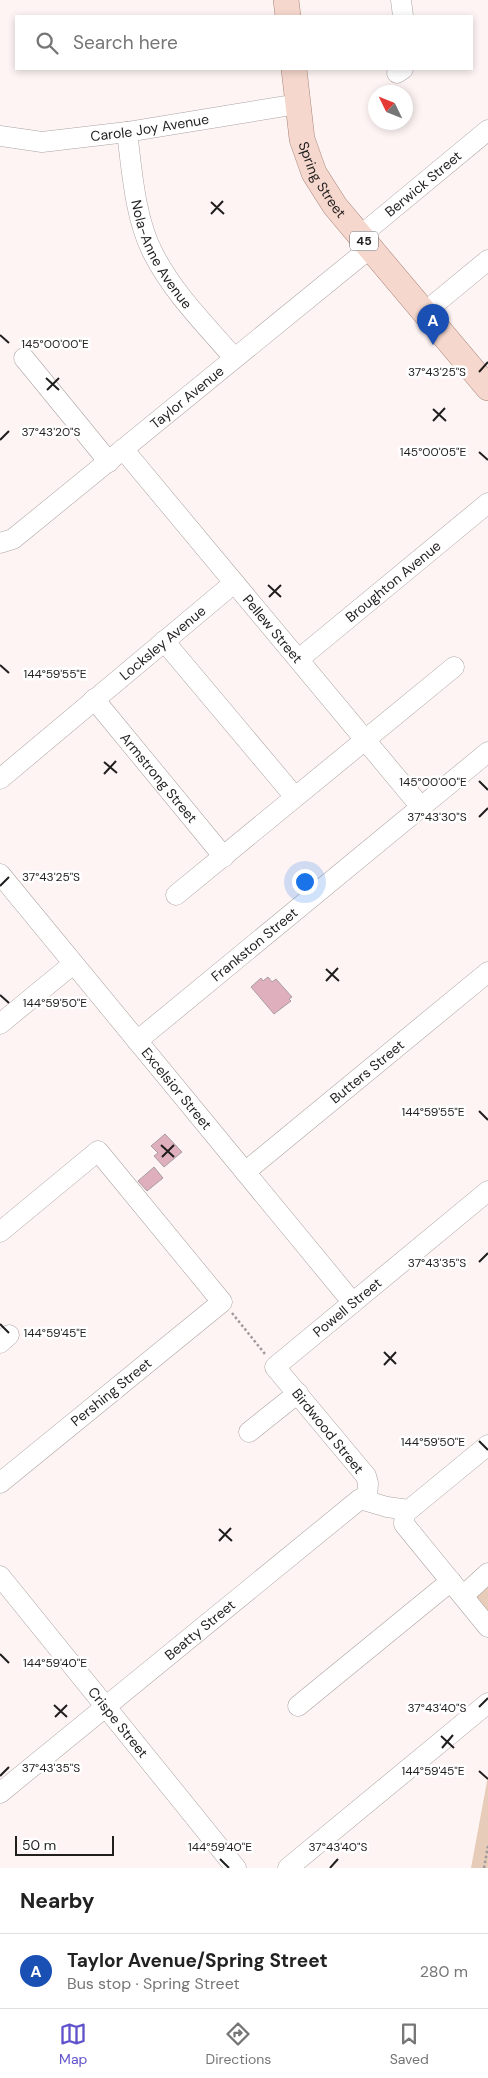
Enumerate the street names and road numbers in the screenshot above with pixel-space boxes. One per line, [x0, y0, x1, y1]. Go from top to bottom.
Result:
street label: Carole Joy Avenue [89, 110, 210, 145]
street label: Spring Street [295, 139, 350, 222]
street label: Berwick Street [381, 147, 465, 221]
street label: Nola-Anne Avenue [127, 198, 196, 312]
road number: 45 [350, 232, 378, 250]
street label: Taylor Avenue [146, 362, 228, 433]
street label: Broughton Avenue [342, 537, 445, 626]
street label: Pellew Street [239, 591, 306, 667]
street label: Locksley Avenue [116, 602, 209, 684]
street label: Armstrong Street [116, 729, 201, 827]
street label: Frankston Street [207, 903, 301, 985]
street label: Butters Street [326, 1036, 408, 1107]
street label: Excelsior Street [138, 1044, 216, 1133]
street label: Powell Street [309, 1274, 385, 1341]
street label: Pershing Street [67, 1354, 155, 1430]
street label: Birdwood Street [288, 1385, 368, 1477]
street label: Beatty Street [161, 1596, 239, 1664]
street label: Crispe Street [84, 1683, 152, 1761]

